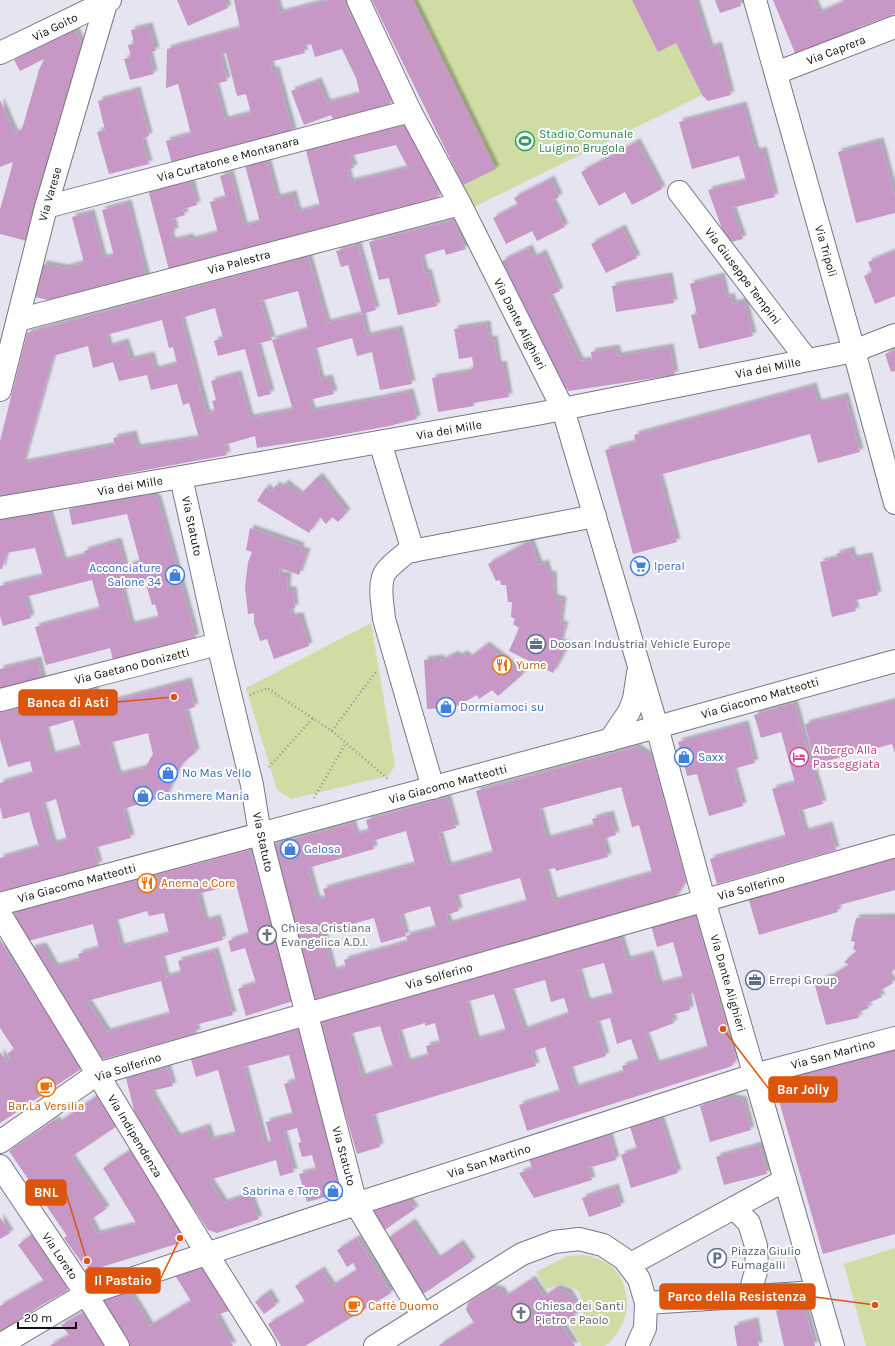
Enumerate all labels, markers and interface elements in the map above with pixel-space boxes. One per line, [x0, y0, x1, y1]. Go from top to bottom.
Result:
street label: Via Goito [30, 10, 80, 44]
street label: Via Caprera [804, 32, 868, 68]
place label: Stadio Comunale Luigino Brugola [539, 127, 633, 155]
sports icon: Stadio Comunale Luigino Brugola [514, 130, 536, 152]
street label: Via Curtatone e Montanara [156, 133, 300, 185]
street label: Via Varese [36, 165, 64, 223]
street label: Via Tripoli [812, 223, 840, 279]
street label: Via Giuseppe Tempini [702, 225, 784, 327]
street label: Via Palestra [206, 247, 272, 277]
street label: Via Dante Alighieri [491, 276, 549, 372]
street label: Via dei Mille [734, 355, 802, 381]
street label: Via dei Mille [415, 417, 483, 443]
street label: Via dei Mille [96, 473, 164, 499]
street label: Via Statuto [179, 495, 205, 557]
supermarket icon: Iperal [629, 555, 651, 577]
place label: Iperal [654, 559, 685, 573]
place label: Acconciature Salone 34 [89, 561, 161, 589]
shop icon: Acconciature Salone 34 [164, 564, 186, 586]
office icon: Doosan Industrial Vehicle Europe [525, 633, 547, 655]
place label: Doosan Industrial Vehicle Europe [550, 637, 731, 651]
street label: Via Gaetano Donizetti [73, 645, 191, 687]
restaurant icon: Yume [491, 654, 513, 676]
place label: Yume [516, 658, 546, 672]
street label: Via Giacomo Matteotti [699, 674, 821, 722]
callout: Banca di Asti [19, 690, 117, 715]
text: Banca di Asti [27, 695, 109, 710]
shop icon: Dormiamoci su [435, 696, 457, 718]
place label: Dormiamoci su [460, 700, 544, 714]
place label: Albergo Alla Passeggiata [813, 743, 880, 771]
shop icon: Saxx [673, 746, 695, 768]
hotel icon: Albergo Alla Passeggiata [788, 746, 810, 768]
place label: Saxx [698, 750, 724, 764]
street label: Via Giacomo Matteotti [387, 761, 509, 807]
shop icon: No Mas Vello [157, 762, 179, 784]
place label: No Mas Vello [182, 766, 251, 780]
shop icon: Cashmere Mania [132, 785, 154, 807]
place label: Cashmere Mania [157, 789, 249, 803]
street label: Via Statuto [250, 811, 276, 873]
shop icon: Gelosa [279, 838, 301, 860]
place label: Gelosa [304, 842, 341, 856]
street label: Via Giacomo Matteotti [16, 860, 138, 906]
street label: Via Solferino [716, 871, 786, 903]
restaurant icon: Anema e Core [136, 872, 158, 894]
place label: Anema e Core [161, 876, 235, 890]
place label: Chiesa Cristiana Evangelica A.D.I. [281, 921, 371, 949]
church icon: Chiesa Cristiana Evangelica A.D.I. [256, 924, 278, 946]
street label: Via Dante Alighieri [707, 933, 749, 1033]
street label: Via Solferino [404, 960, 474, 992]
office icon: Errepi Group [744, 969, 766, 991]
place label: Errepi Group [769, 973, 837, 987]
street label: Via San Martino [789, 1036, 877, 1072]
street label: Via Solferino [93, 1050, 163, 1084]
cafe icon: Bar La Versilia [35, 1076, 57, 1098]
callout: Bar Jolly [769, 1077, 837, 1102]
text: Bar Jolly [777, 1082, 829, 1097]
street label: Via Indipendenza [105, 1092, 165, 1180]
place label: Bar La Versilia [8, 1099, 84, 1113]
street label: Via Statuto [329, 1125, 359, 1187]
street label: Via San Martino [446, 1141, 532, 1181]
callout: BNL [26, 1180, 66, 1205]
shop icon: Sabrina e Tore [322, 1180, 344, 1202]
place label: Sabrina e Tore [242, 1184, 319, 1198]
text: BNL [34, 1185, 59, 1200]
street label: Via Loreto [39, 1230, 81, 1282]
place label: Piazza Giulio Fumagalli [731, 1244, 801, 1272]
parking icon: Piazza Giulio Fumagalli [706, 1247, 728, 1269]
callout: Il Pastaio [86, 1268, 160, 1293]
text: Il Pastaio [94, 1273, 152, 1288]
callout: Parco della Resistenza [660, 1284, 815, 1309]
text: Parco della Resistenza [668, 1289, 806, 1304]
cafe icon: Caffè Duomo [343, 1295, 365, 1317]
place label: Caffè Duomo [368, 1299, 439, 1313]
place label: Chiesa dei Santi Pietro e Paolo [535, 1299, 624, 1327]
church icon: Chiesa dei Santi Pietro e Paolo [510, 1302, 532, 1324]
scale bar [18, 1304, 76, 1330]
text: 20 m [24, 1311, 52, 1325]

